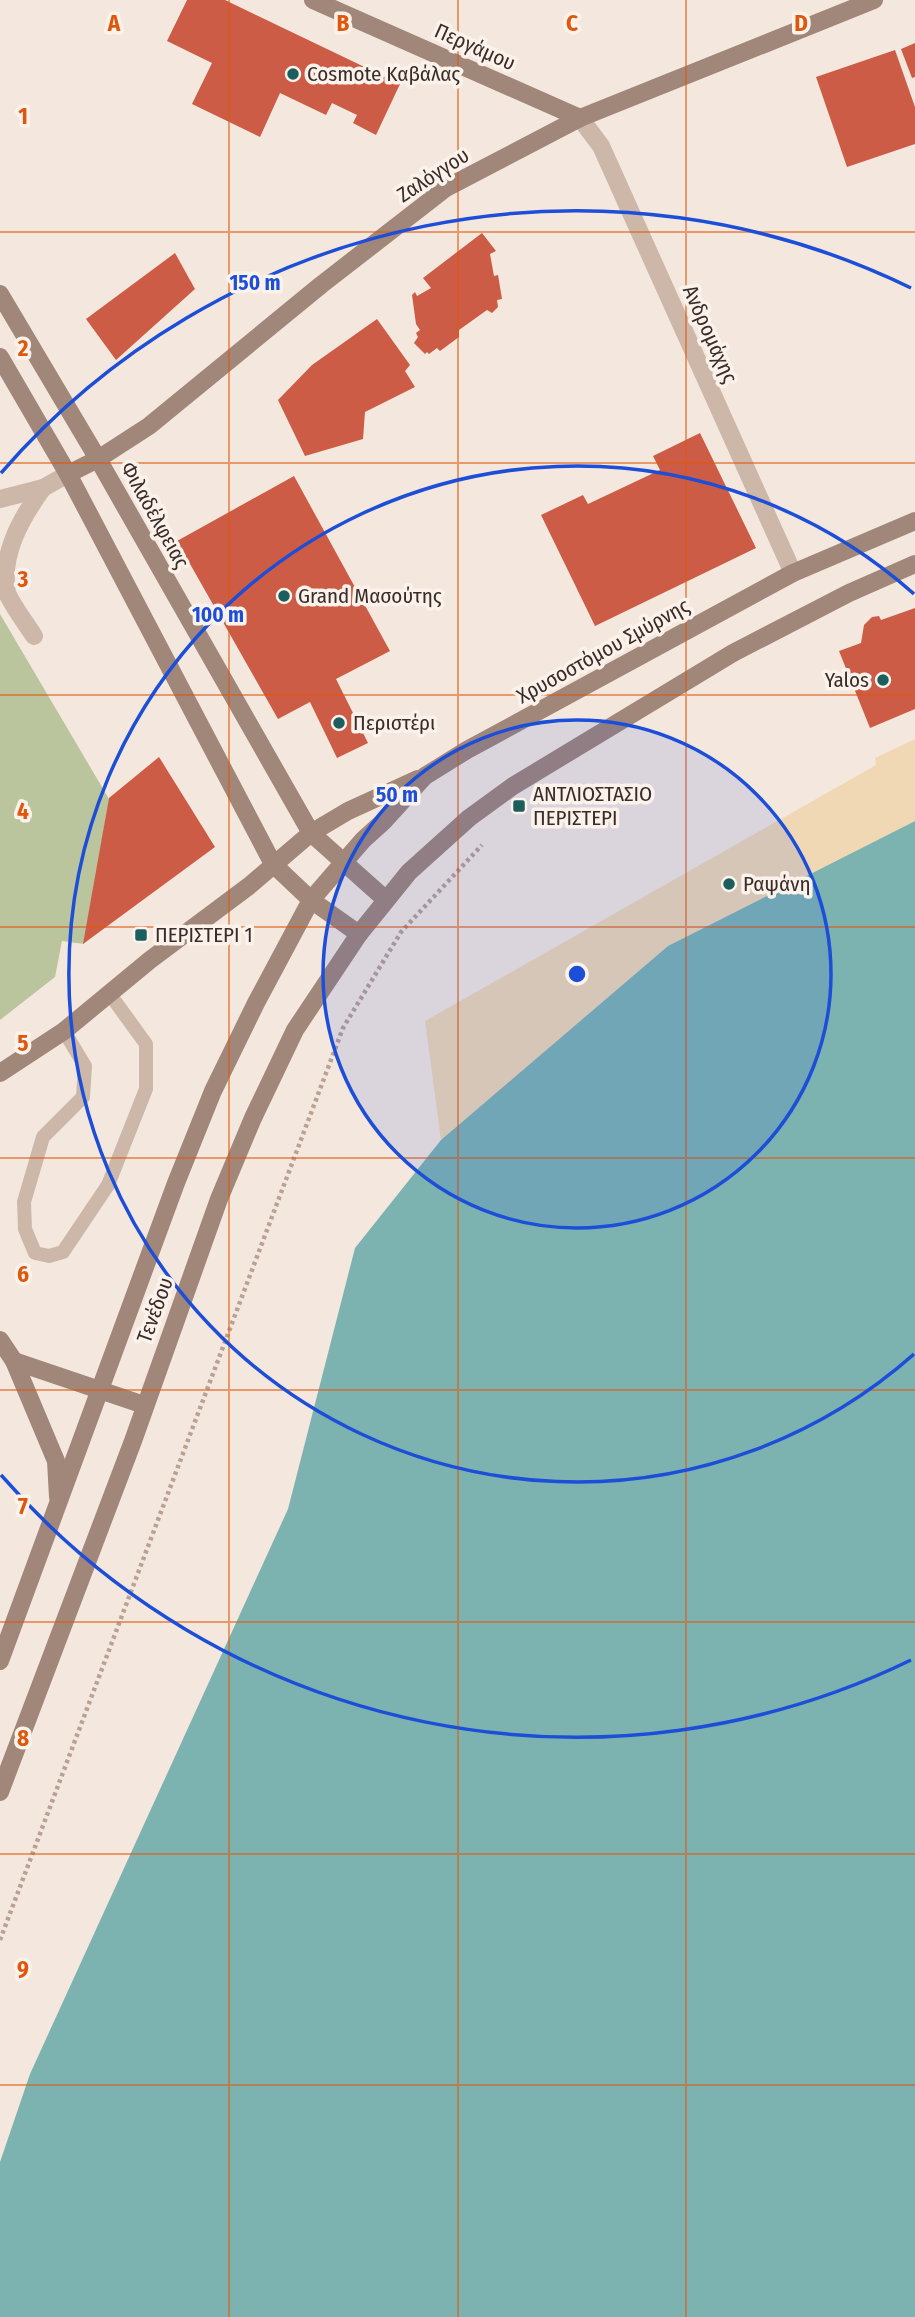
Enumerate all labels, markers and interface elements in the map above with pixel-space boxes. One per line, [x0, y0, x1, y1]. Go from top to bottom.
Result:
text: A [107, 9, 121, 37]
text: B [337, 9, 350, 37]
text: C [566, 9, 578, 37]
text: D [794, 9, 808, 37]
street label: Περγάμου [431, 18, 519, 76]
place label: Cosmote Καβάλας [307, 61, 460, 87]
marker: Cosmote Καβάλας [285, 66, 301, 82]
text: 1 [18, 102, 28, 130]
street label: Ζαλόγγου [392, 142, 474, 208]
text: 150 m [229, 270, 281, 296]
street label: Ανδρομάχης [677, 281, 743, 387]
text: 2 [17, 334, 29, 362]
street label: Φιλαδέλφειας [115, 457, 195, 573]
text: 3 [17, 565, 29, 593]
place label: Grand Μασούτης [298, 583, 442, 609]
marker: Grand Μασούτης [276, 588, 292, 604]
street label: Χρυσοστόμου Σμύρνης [512, 593, 694, 709]
text: 100 m [192, 602, 244, 628]
place label: Yalos [825, 667, 869, 693]
marker: Yalos [875, 672, 891, 688]
place label: Περιστέρι [353, 710, 435, 736]
marker: Περιστέρι [331, 715, 347, 731]
place label: ΑΝΤΛΙΟΣΤΑΣΙΟ ΠΕΡΙΣΤΕΡΙ [533, 781, 652, 831]
text: 50 m [376, 782, 418, 808]
text: 4 [17, 797, 29, 825]
marker: ΑΝΤΛΙΟΣΤΑΣΙΟ ΠΕΡΙΣΤΕΡΙ [511, 798, 527, 814]
place label: Ραψάνη [743, 871, 811, 897]
marker: Ραψάνη [721, 876, 737, 892]
place label: ΠΕΡΙΣΤΕΡΙ 1 [155, 922, 253, 948]
marker: ΠΕΡΙΣΤΕΡΙ 1 [133, 927, 149, 943]
centre of rings [565, 962, 589, 986]
text: 5 [17, 1029, 29, 1057]
text: 6 [17, 1260, 29, 1288]
street label: Τενέδου [131, 1274, 179, 1346]
text: 7 [18, 1492, 28, 1520]
text: 8 [17, 1724, 29, 1752]
text: 9 [17, 1955, 29, 1983]

